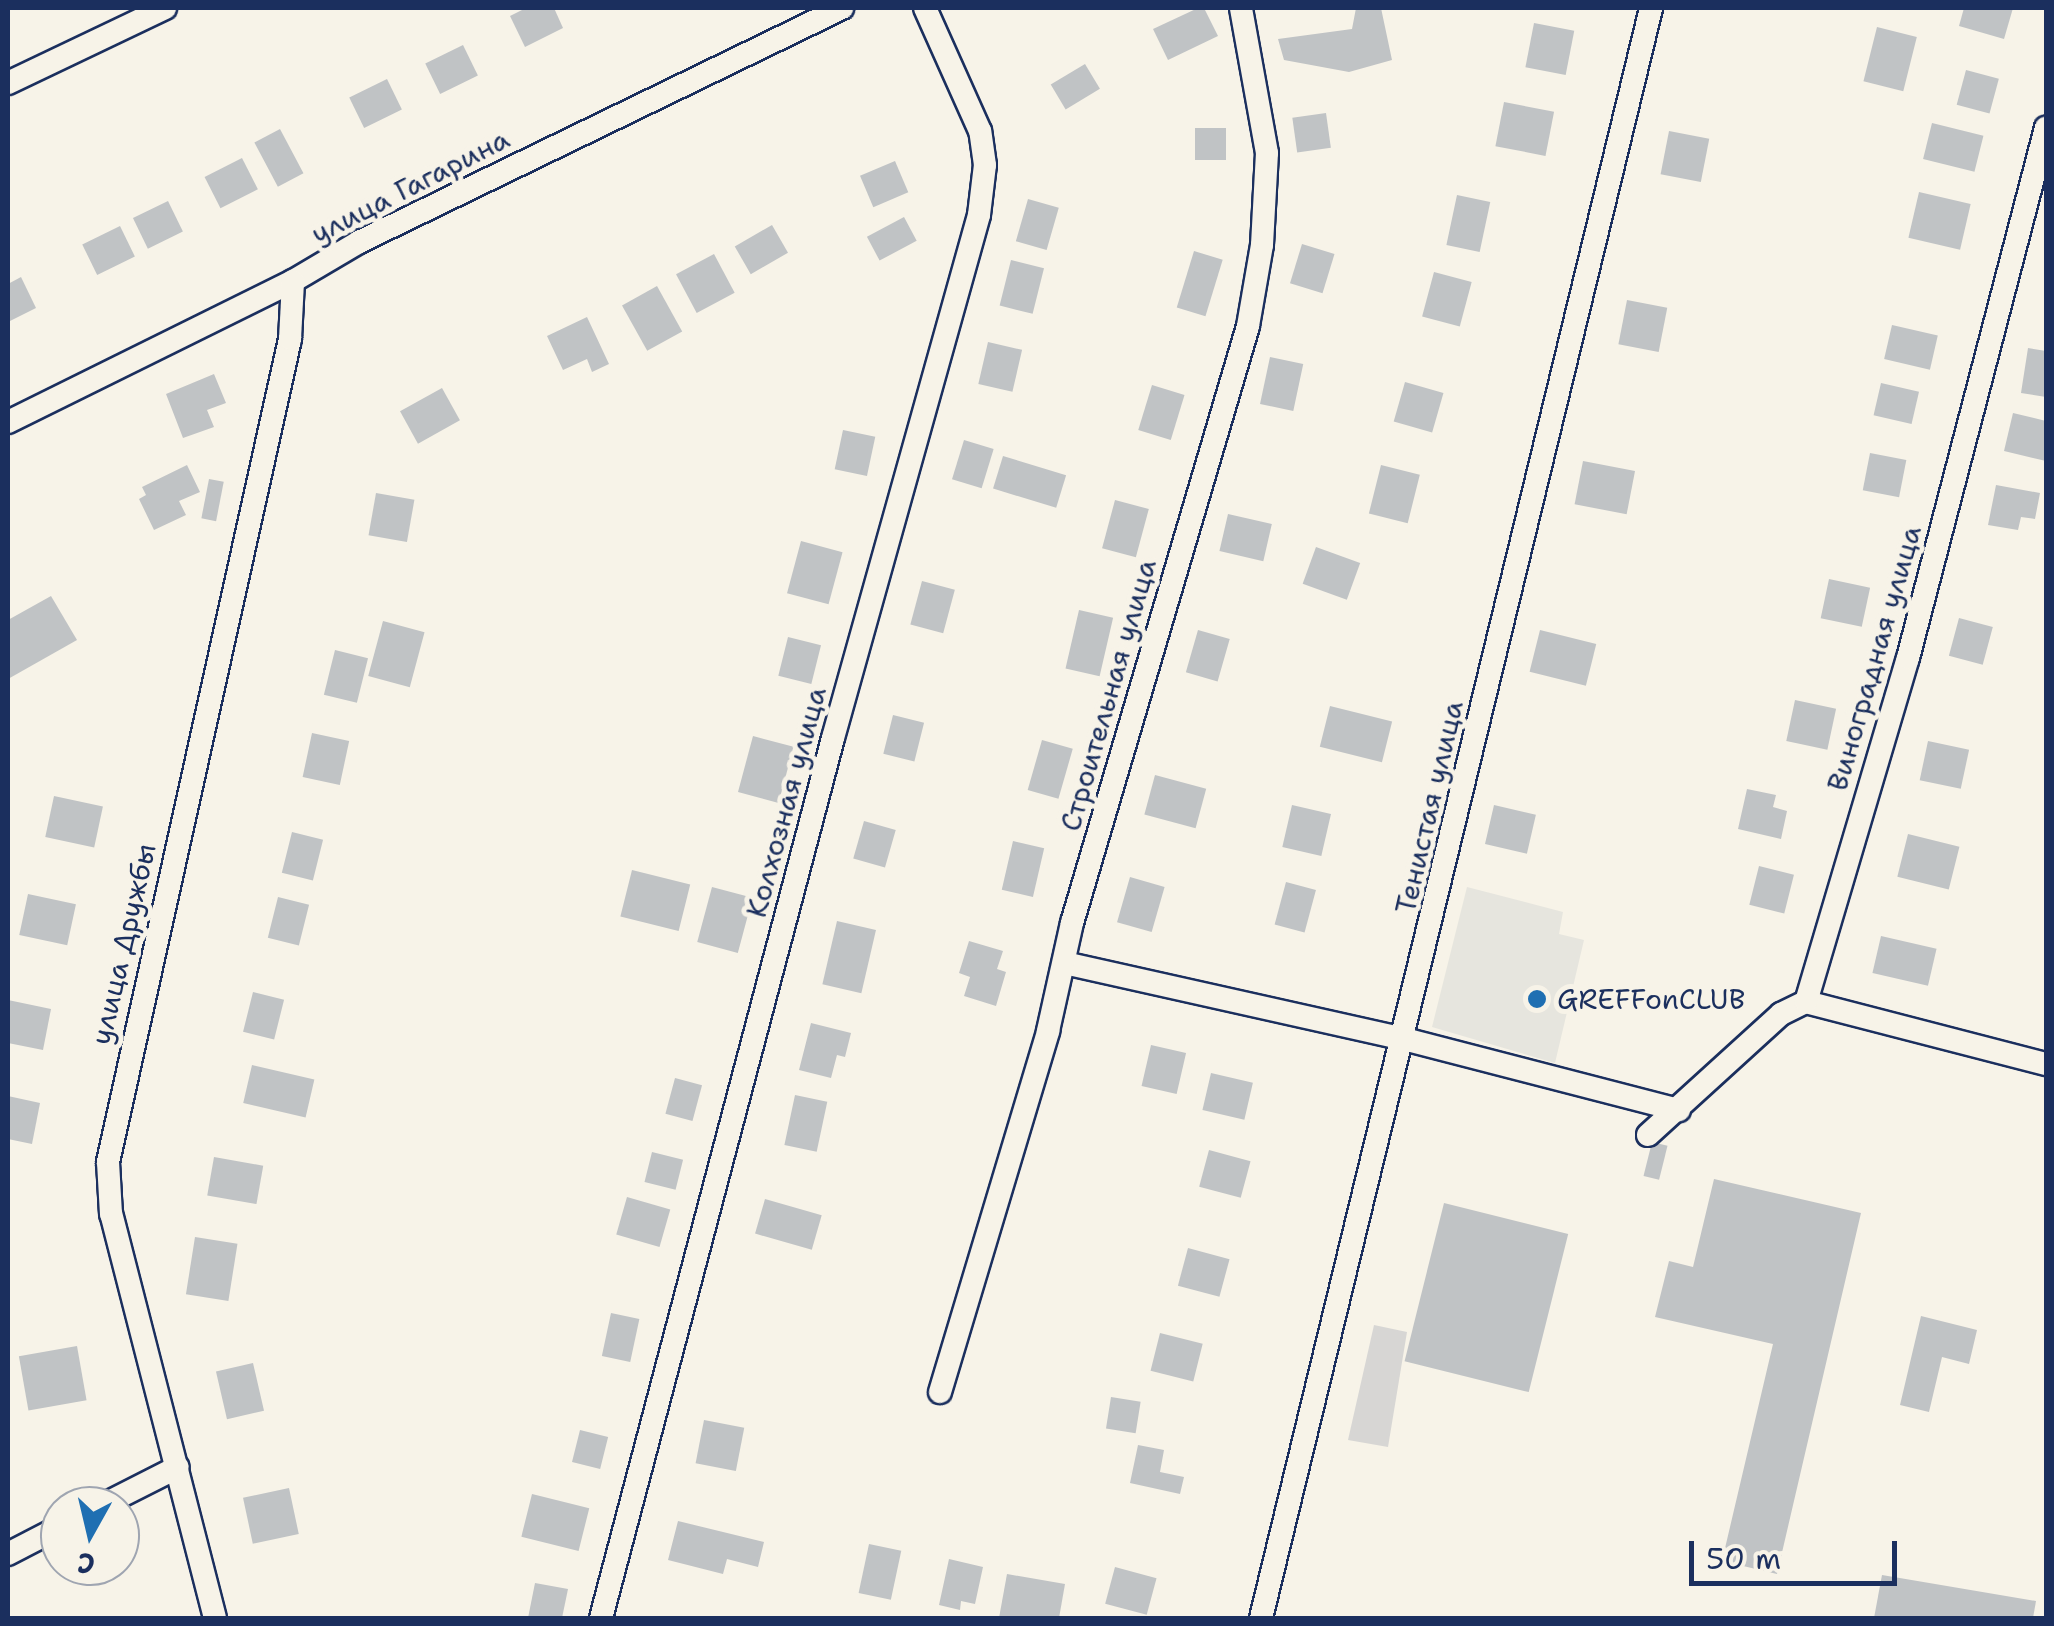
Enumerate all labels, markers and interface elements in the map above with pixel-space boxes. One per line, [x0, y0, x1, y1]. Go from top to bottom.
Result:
street label: улица Гагарина [305, 122, 515, 250]
street label: Виноградная улица [1820, 521, 1928, 795]
street label: Строительная улица [1053, 555, 1163, 835]
street label: Колхозная улица [739, 683, 833, 921]
street label: Тенистая улица [1388, 697, 1470, 917]
street label: улица Дружбы [84, 840, 162, 1048]
place label: GREFFonCLUB [1557, 982, 1745, 1016]
marker: GREFFonCLUB [1526, 988, 1548, 1010]
north arrow [40, 1486, 140, 1586]
scale bar [1694, 1521, 1902, 1583]
text: 50 m [1706, 1538, 1781, 1579]
text: С [75, 1544, 97, 1584]

